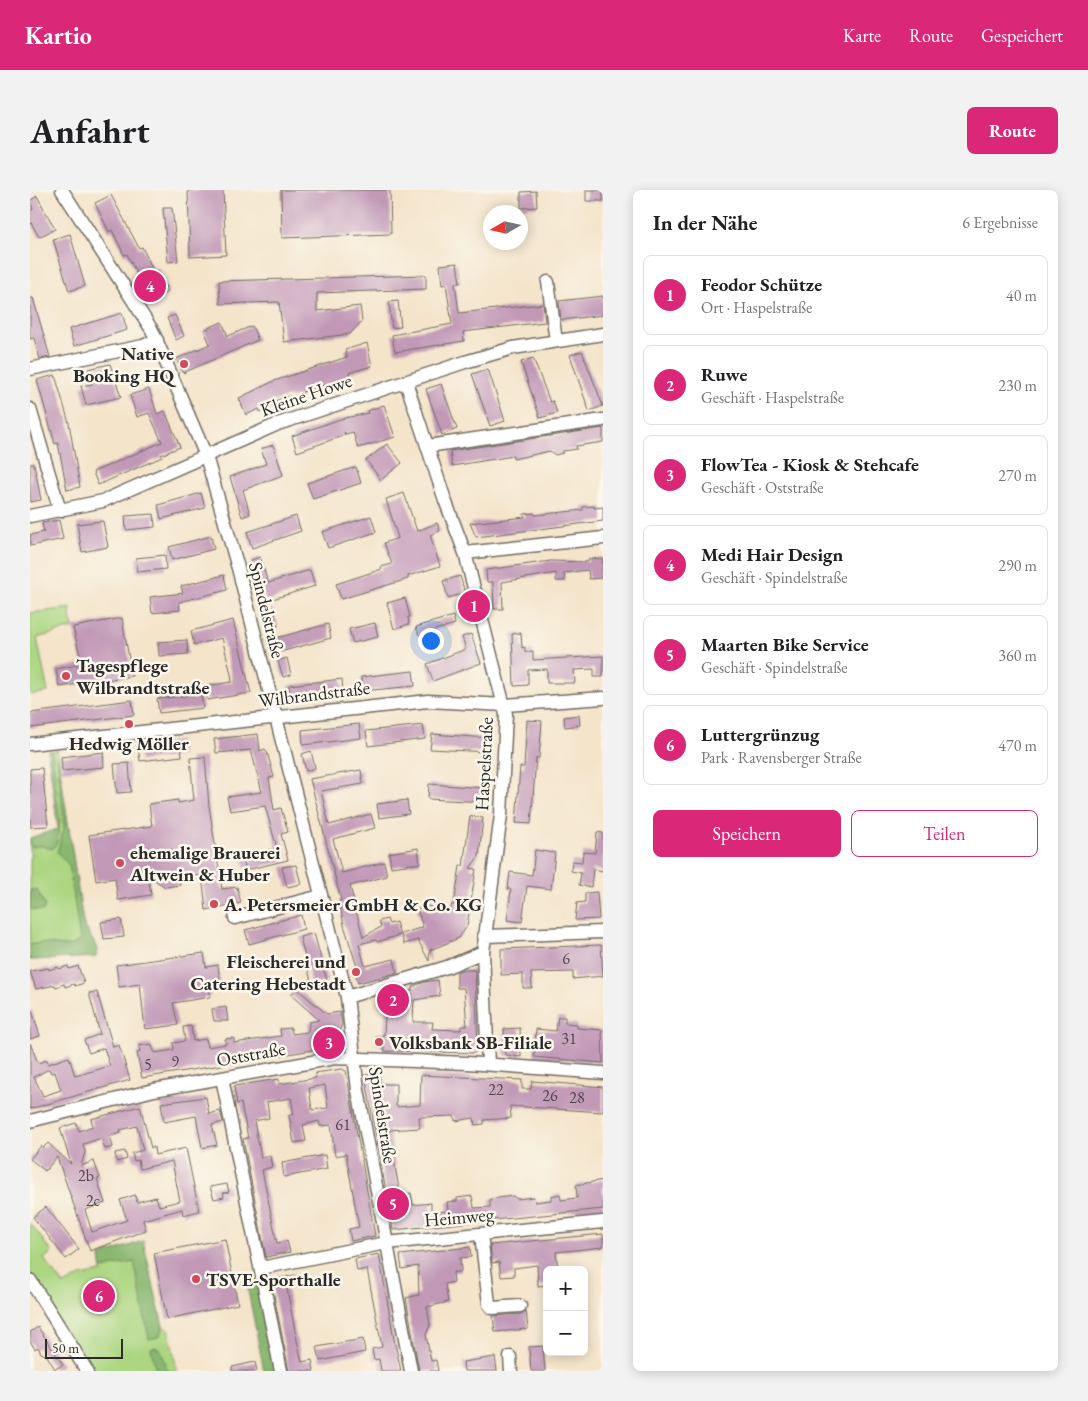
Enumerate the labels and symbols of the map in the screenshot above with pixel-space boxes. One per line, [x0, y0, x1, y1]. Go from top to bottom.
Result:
north arrow [483, 205, 528, 250]
pin: 4 [134, 267, 166, 305]
place label: Native Booking HQ [73, 341, 177, 388]
marker: Native Booking HQ [178, 358, 190, 370]
street label: Kleine Howe [257, 368, 355, 422]
street label: Spindelstraße [243, 559, 291, 661]
pin: 1 [458, 587, 490, 625]
your location [418, 628, 444, 654]
place label: Tagespflege Wilbrandtstraße [76, 653, 210, 700]
marker: Tagespflege Wilbrandtstraße [60, 670, 72, 682]
street label: Wilbrandstraße [257, 675, 371, 713]
street label: Haspelstraße [469, 716, 499, 812]
marker: Hedwig Möller [123, 718, 135, 730]
place label: Hedwig Möller [69, 731, 189, 756]
place label: ehemalige Brauerei Altwein & Huber [129, 840, 281, 887]
marker: ehemalige Brauerei Altwein & Huber [114, 857, 126, 869]
place label: A. Petersmeier GmbH & Co. KG [223, 892, 482, 917]
marker: A. Petersmeier GmbH & Co. KG [208, 898, 220, 910]
house number: 6 [562, 948, 570, 969]
place label: Fleischerei und Catering Hebestadt [190, 949, 346, 996]
marker: Fleischerei und Catering Hebestadt [350, 966, 362, 978]
pin: 2 [377, 981, 409, 1019]
pin: 3 [313, 1024, 345, 1062]
house number: 31 [561, 1028, 577, 1049]
place label: Volksbank SB-Filiale [389, 1030, 552, 1055]
street label: Oststraße [215, 1036, 287, 1072]
marker: Volksbank SB-Filiale [373, 1036, 385, 1048]
house number: 9 [171, 1051, 179, 1072]
house number: 5 [144, 1054, 152, 1075]
street label: Spindelstraße [363, 1065, 403, 1165]
house number: 22 [488, 1079, 504, 1100]
house number: 26 [542, 1085, 558, 1106]
house number: 28 [569, 1087, 585, 1108]
house number: 61 [335, 1114, 351, 1135]
house number: 2b [78, 1165, 94, 1186]
pin: 5 [377, 1185, 409, 1223]
house number: 2c [86, 1190, 100, 1211]
street label: Heimweg [423, 1201, 496, 1233]
place label: TSVE-Sporthalle [206, 1267, 341, 1292]
marker: TSVE-Sporthalle [190, 1273, 202, 1285]
pin: 6 [83, 1277, 115, 1315]
scale bar [45, 1336, 122, 1359]

